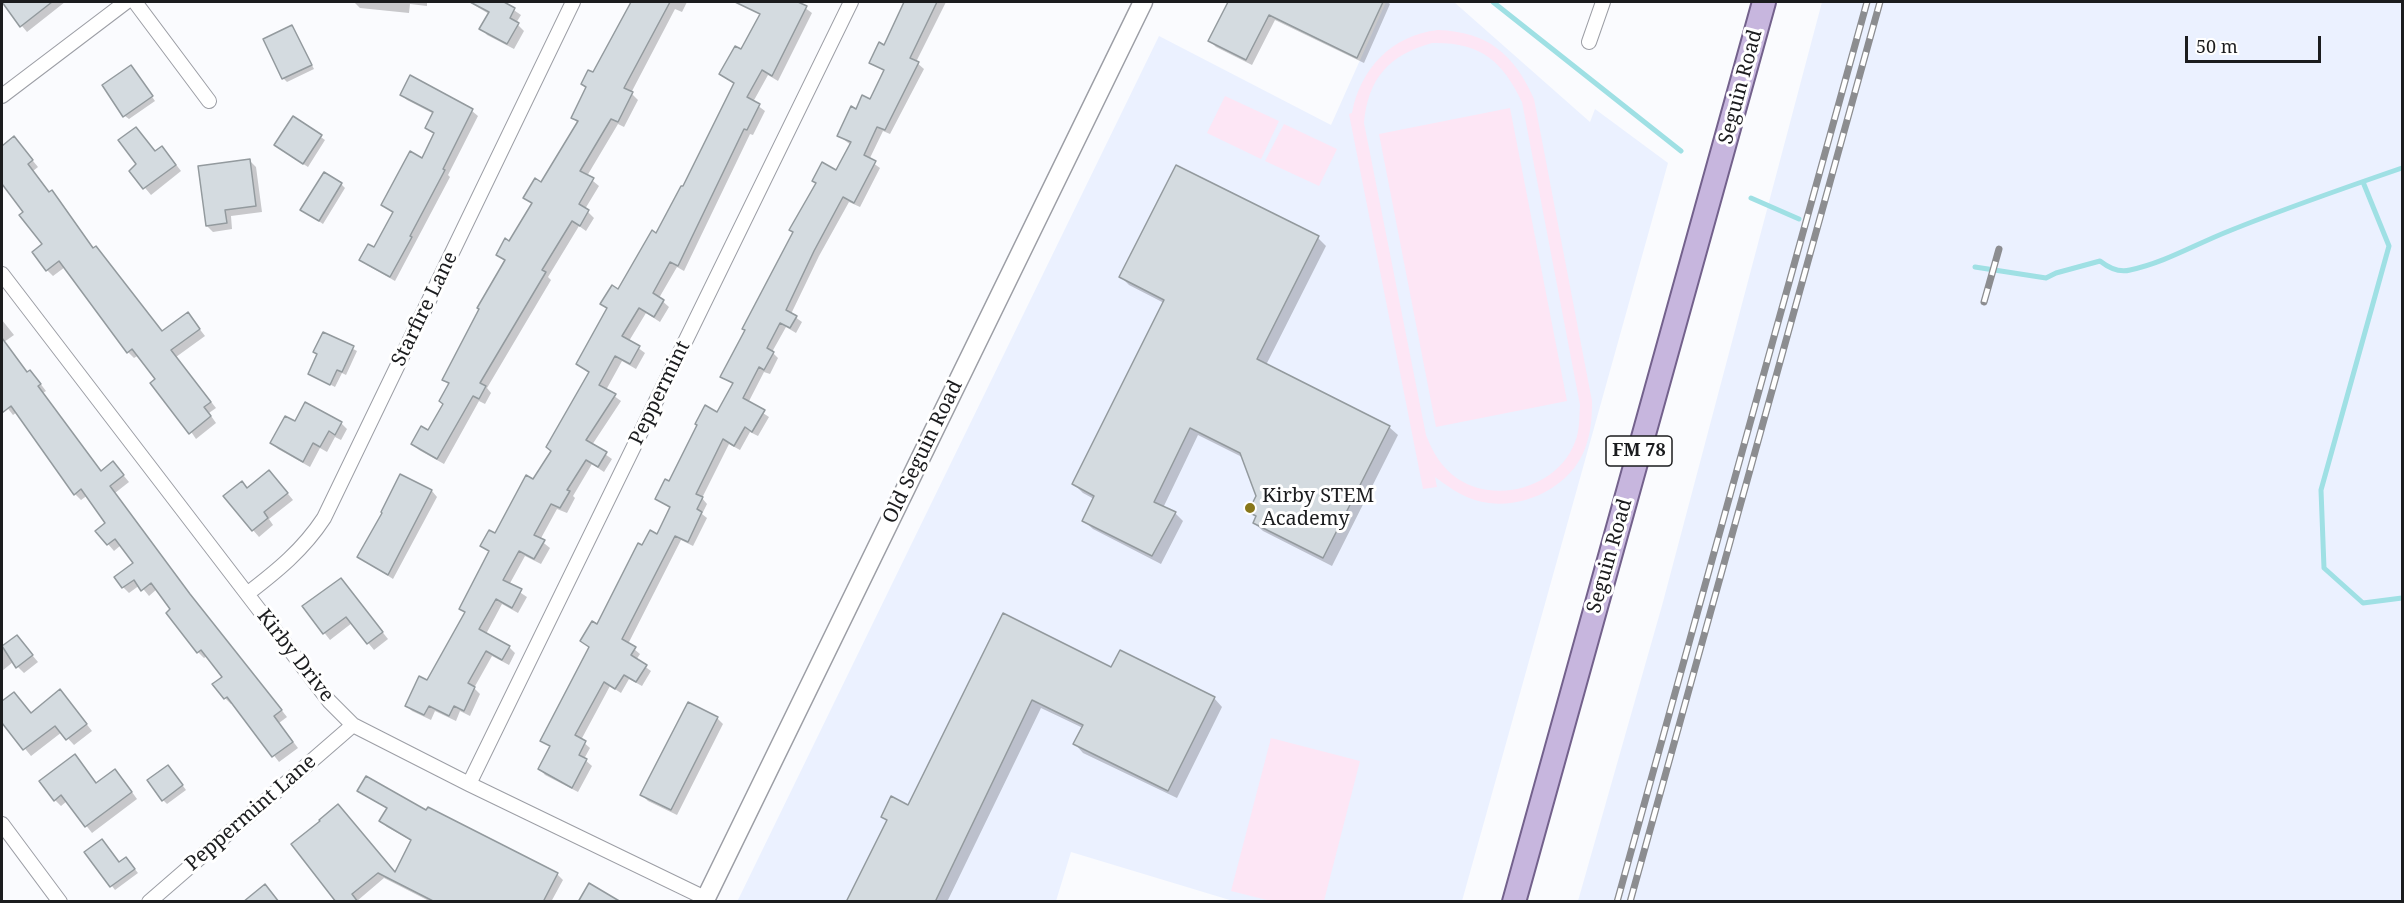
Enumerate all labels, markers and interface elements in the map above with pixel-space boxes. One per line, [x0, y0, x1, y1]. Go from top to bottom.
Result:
scale bar [2188, 24, 2324, 62]
street label: Seguin Road [1714, 27, 1768, 147]
text: 50 m [2196, 34, 2238, 58]
street label: Starfire Lane [387, 248, 463, 370]
street label: Peppermint [625, 337, 695, 449]
street label: Old Seguin Road [878, 377, 968, 527]
road number: FM 78 [1606, 436, 1672, 466]
place label: Kirby STEM Academy [1262, 484, 1374, 531]
street label: Seguin Road [1582, 496, 1638, 616]
marker: Kirby STEM Academy [1243, 501, 1257, 515]
street label: Kirby Drive [251, 605, 339, 707]
street label: Peppermint Lane [181, 750, 321, 876]

